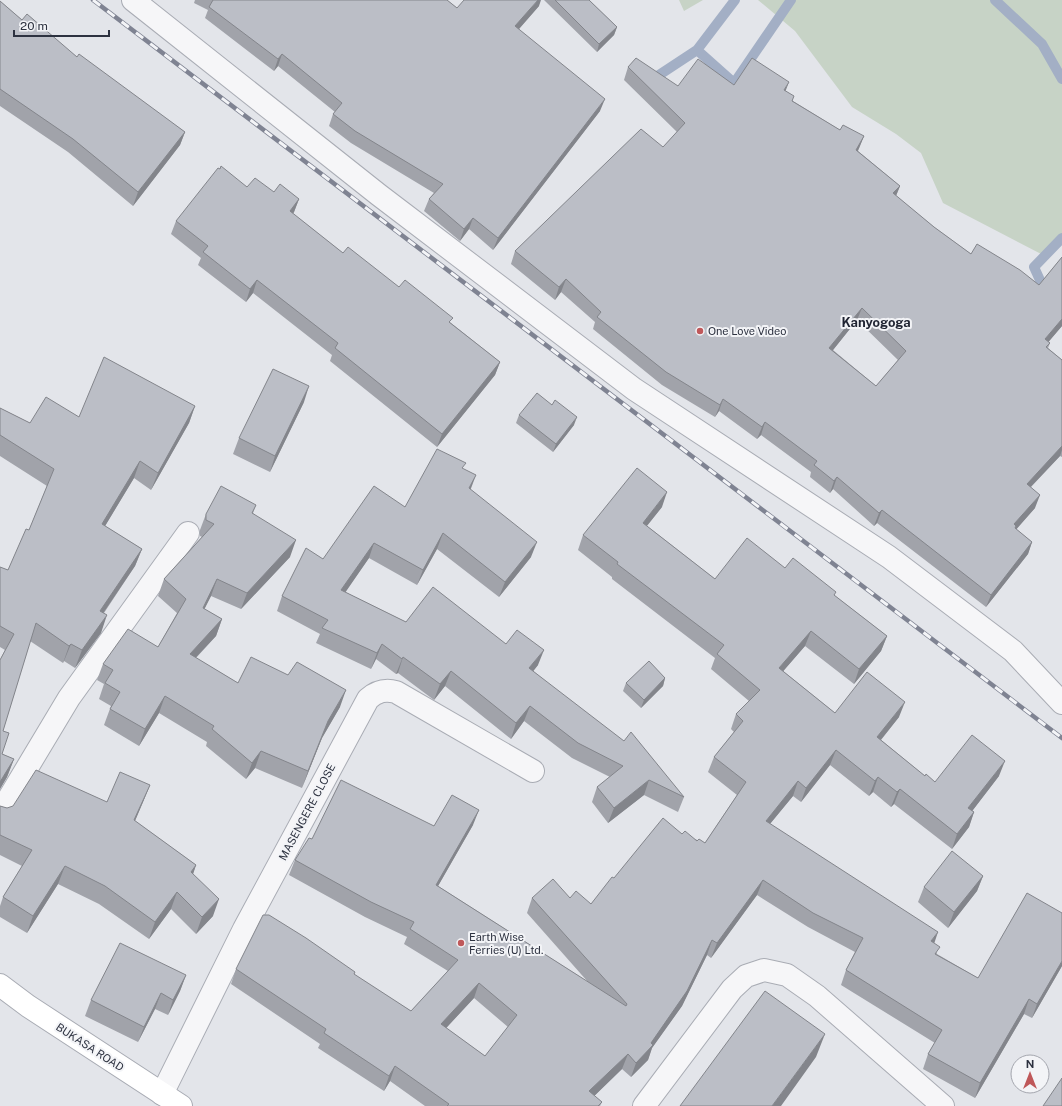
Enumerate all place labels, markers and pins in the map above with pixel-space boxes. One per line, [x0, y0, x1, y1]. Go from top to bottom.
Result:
place label: One Love Video [708, 325, 787, 337]
marker: One Love Video [695, 326, 705, 336]
place label: Earth Wise Ferries (U) Ltd. [469, 931, 543, 956]
marker: Earth Wise Ferries (U) Ltd. [456, 938, 466, 948]

